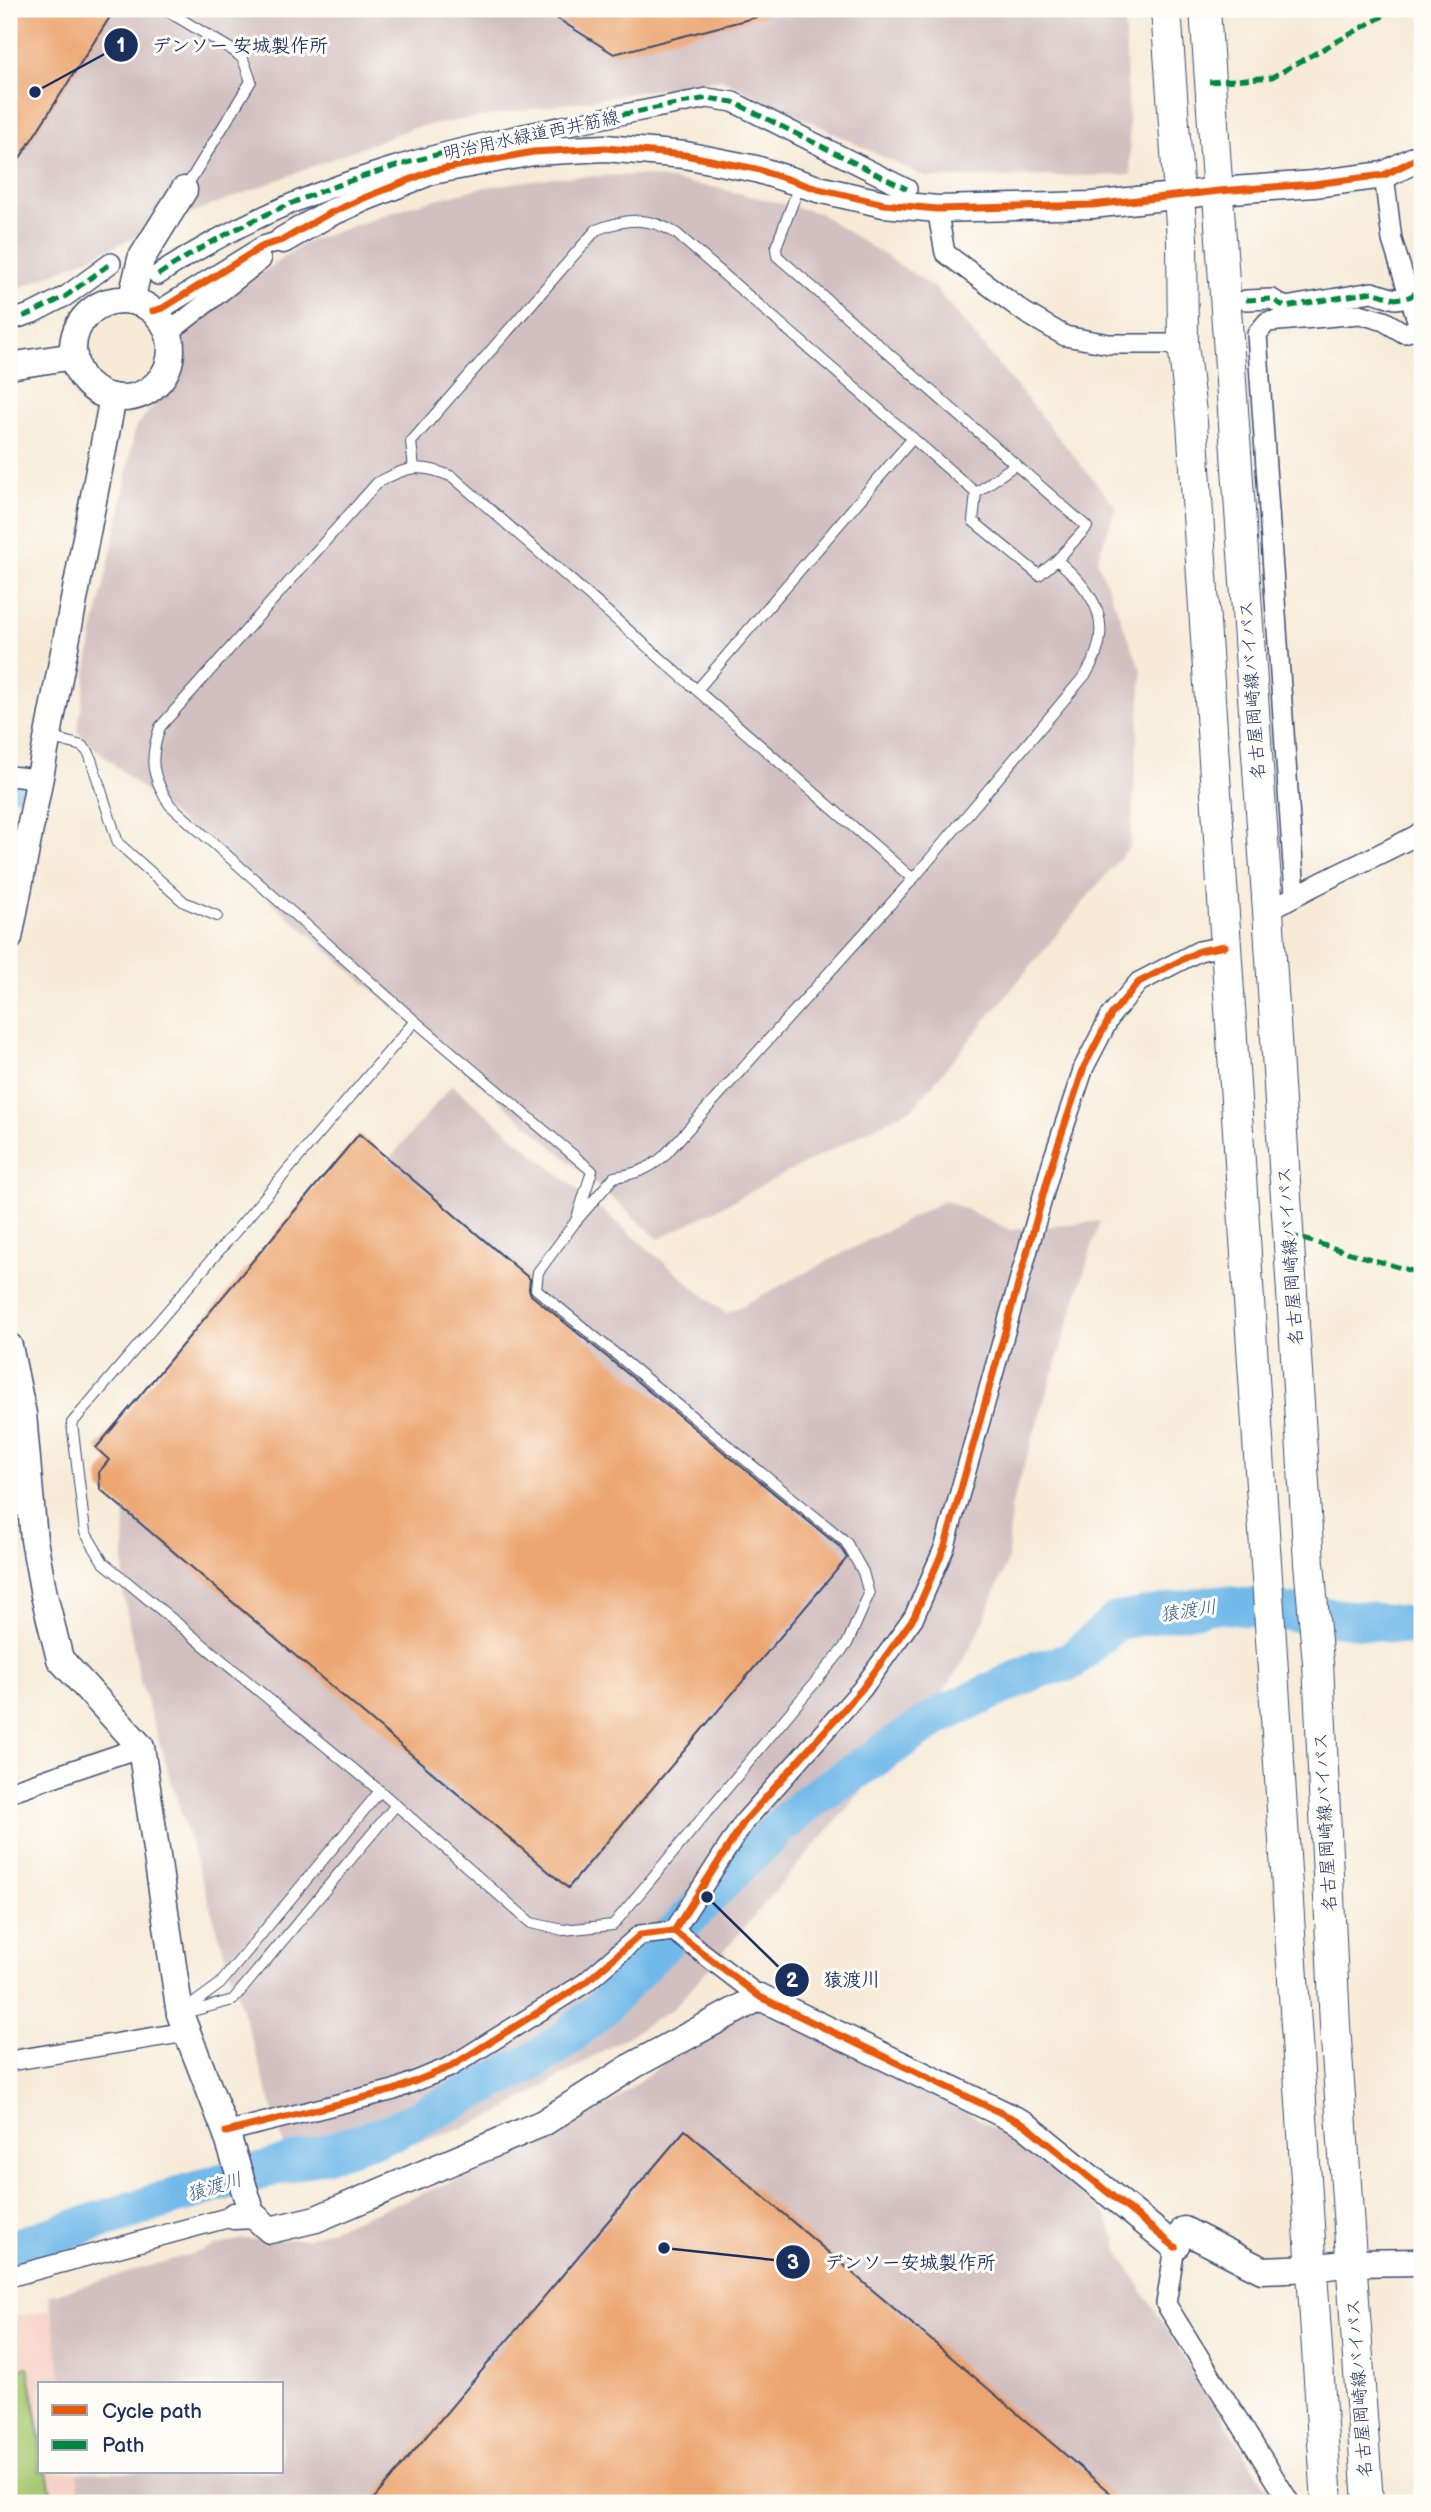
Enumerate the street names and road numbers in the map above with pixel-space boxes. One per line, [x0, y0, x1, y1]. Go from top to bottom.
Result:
street label: 明治用水緑道西井筋線 [441, 107, 621, 164]
street label: 名古屋岡崎線バイパス [1236, 600, 1269, 780]
street label: 名古屋岡崎線バイパス [1274, 1166, 1307, 1346]
street label: 名古屋岡崎線バイパス [1310, 1732, 1341, 1912]
street label: 名古屋岡崎線バイパス [1343, 2298, 1376, 2478]

